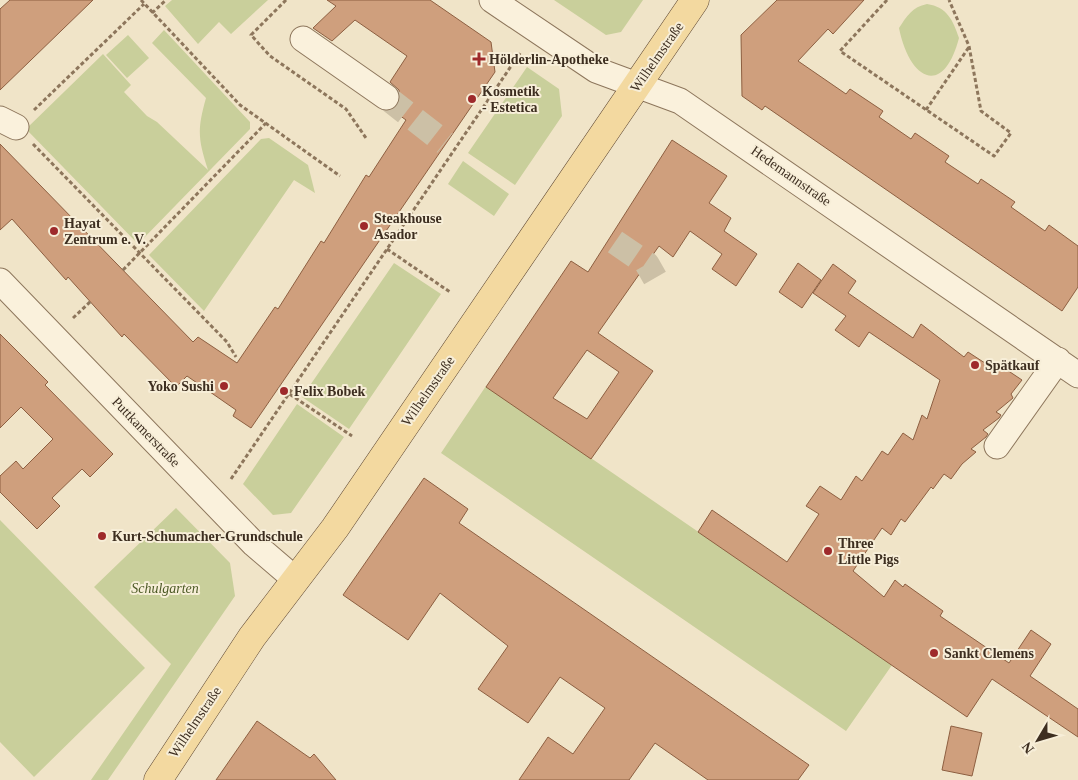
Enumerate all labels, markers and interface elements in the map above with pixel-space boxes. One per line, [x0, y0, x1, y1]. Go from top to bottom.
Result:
street label: Wilhelmstraße [627, 19, 687, 95]
place label: Hölderlin-Apotheke [489, 52, 609, 67]
marker: Hölderlin-Apotheke [473, 53, 485, 65]
place label: Kosmetik - Estetica [482, 84, 540, 115]
marker: Kosmetik - Estetica [466, 93, 478, 105]
street label: Hedemannstraße [748, 143, 834, 209]
place label: Steakhouse Asador [374, 211, 442, 242]
place label: Hayat Zentrum e. V. [64, 216, 146, 247]
marker: Steakhouse Asador [358, 220, 370, 232]
marker: Hayat Zentrum e. V. [48, 225, 60, 237]
street label: Wilhelmstraße [398, 353, 458, 429]
place label: Spätkauf [985, 358, 1040, 373]
marker: Spätkauf [969, 359, 981, 371]
place label: Yoko Sushi [147, 379, 214, 394]
marker: Yoko Sushi [218, 380, 230, 392]
place label: Felix Bobek [294, 384, 365, 399]
marker: Felix Bobek [278, 385, 290, 397]
street label: Puttkamerstraße [109, 394, 183, 470]
place label: Kurt-Schumacher-Grundschule [112, 529, 303, 544]
marker: Kurt-Schumacher-Grundschule [96, 530, 108, 542]
place label: Three Little Pigs [838, 536, 900, 567]
marker: Three Little Pigs [822, 545, 834, 557]
park label: Schulgarten [131, 581, 199, 596]
place label: Sankt Clemens [944, 646, 1034, 661]
marker: Sankt Clemens [928, 647, 940, 659]
street label: Wilhelmstraße [166, 684, 224, 760]
north arrow [1013, 715, 1063, 765]
text: N [1019, 739, 1037, 756]

